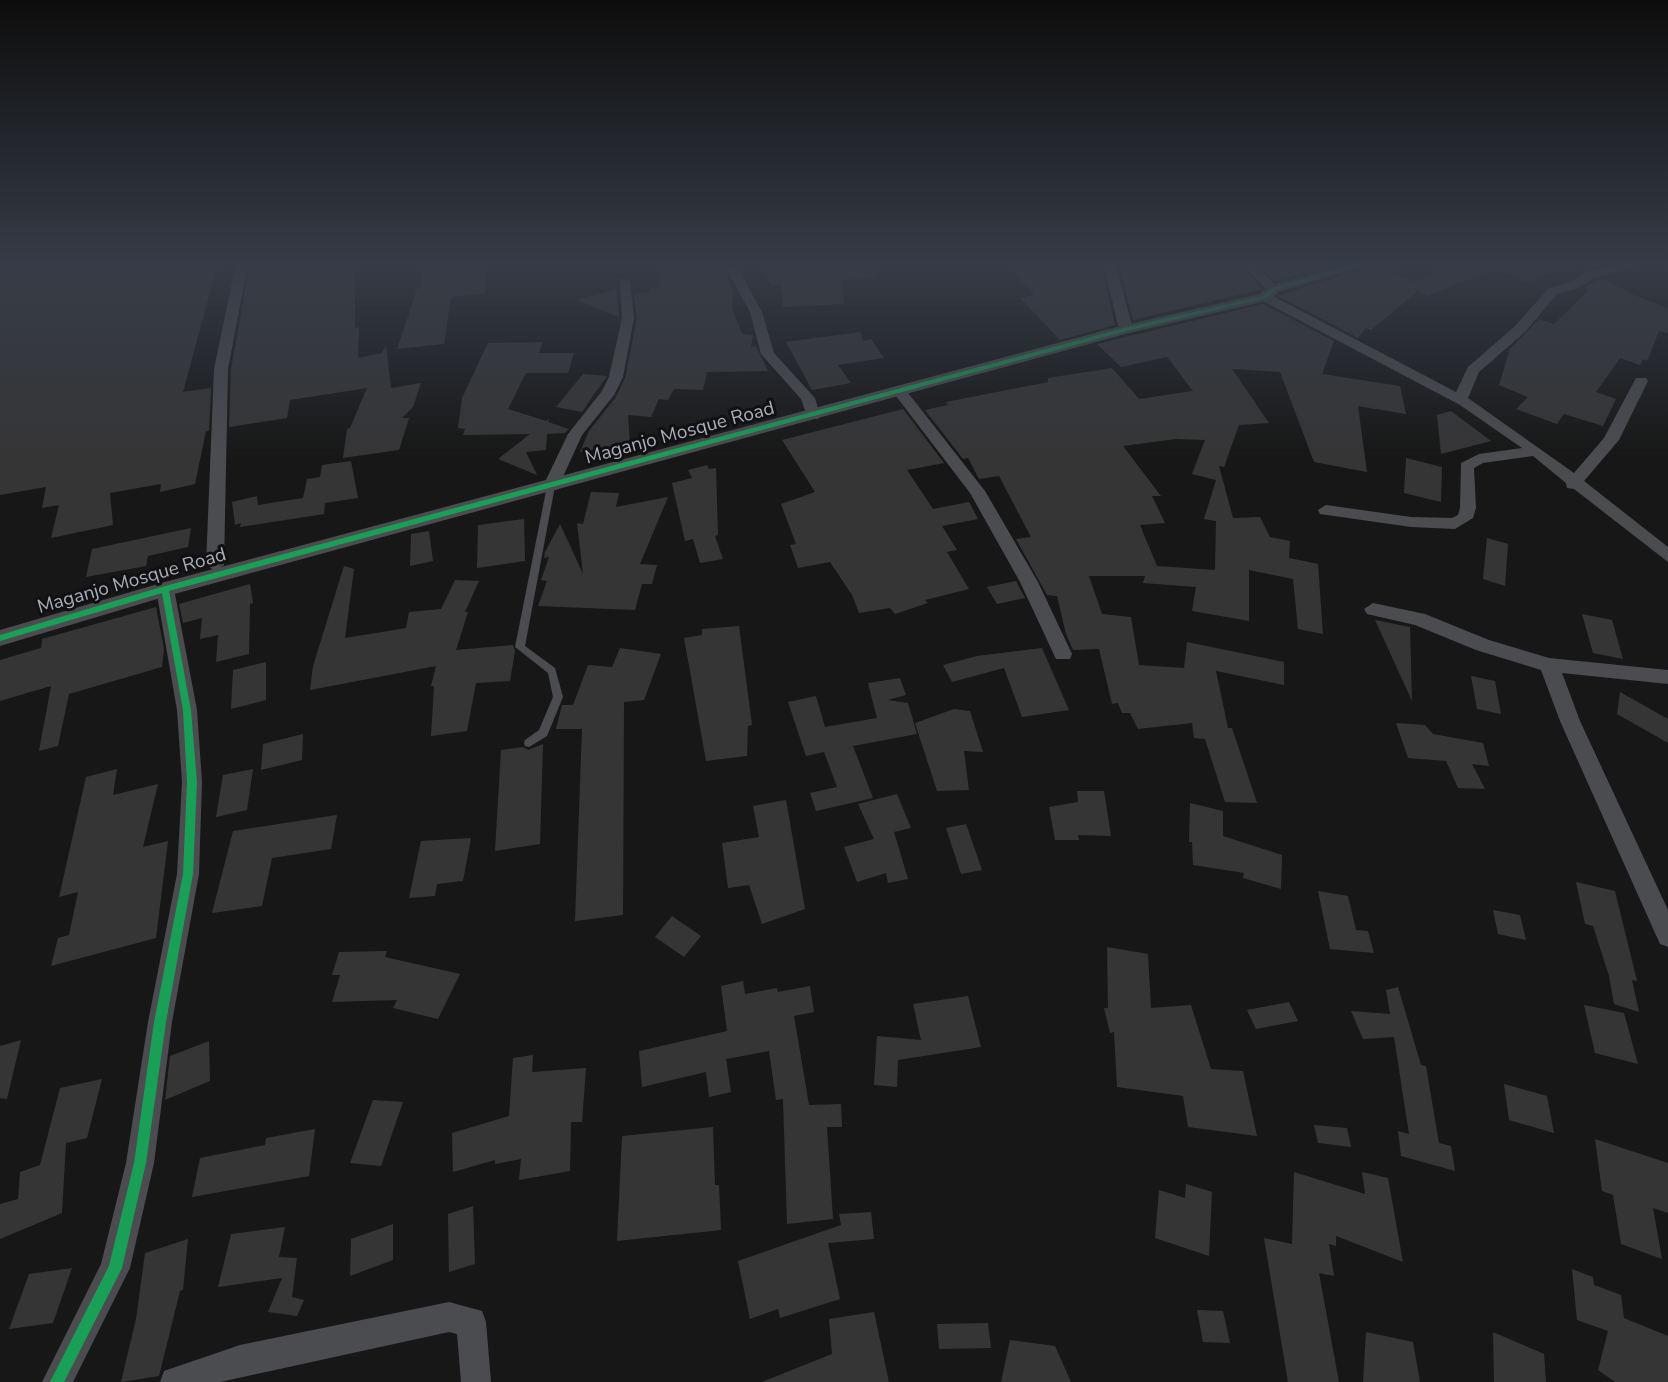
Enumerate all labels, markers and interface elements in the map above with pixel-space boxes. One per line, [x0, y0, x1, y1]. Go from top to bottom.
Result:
street label: Maganjo Mosque Road [583, 398, 777, 470]
street label: Maganjo Mosque Road [35, 544, 229, 620]

